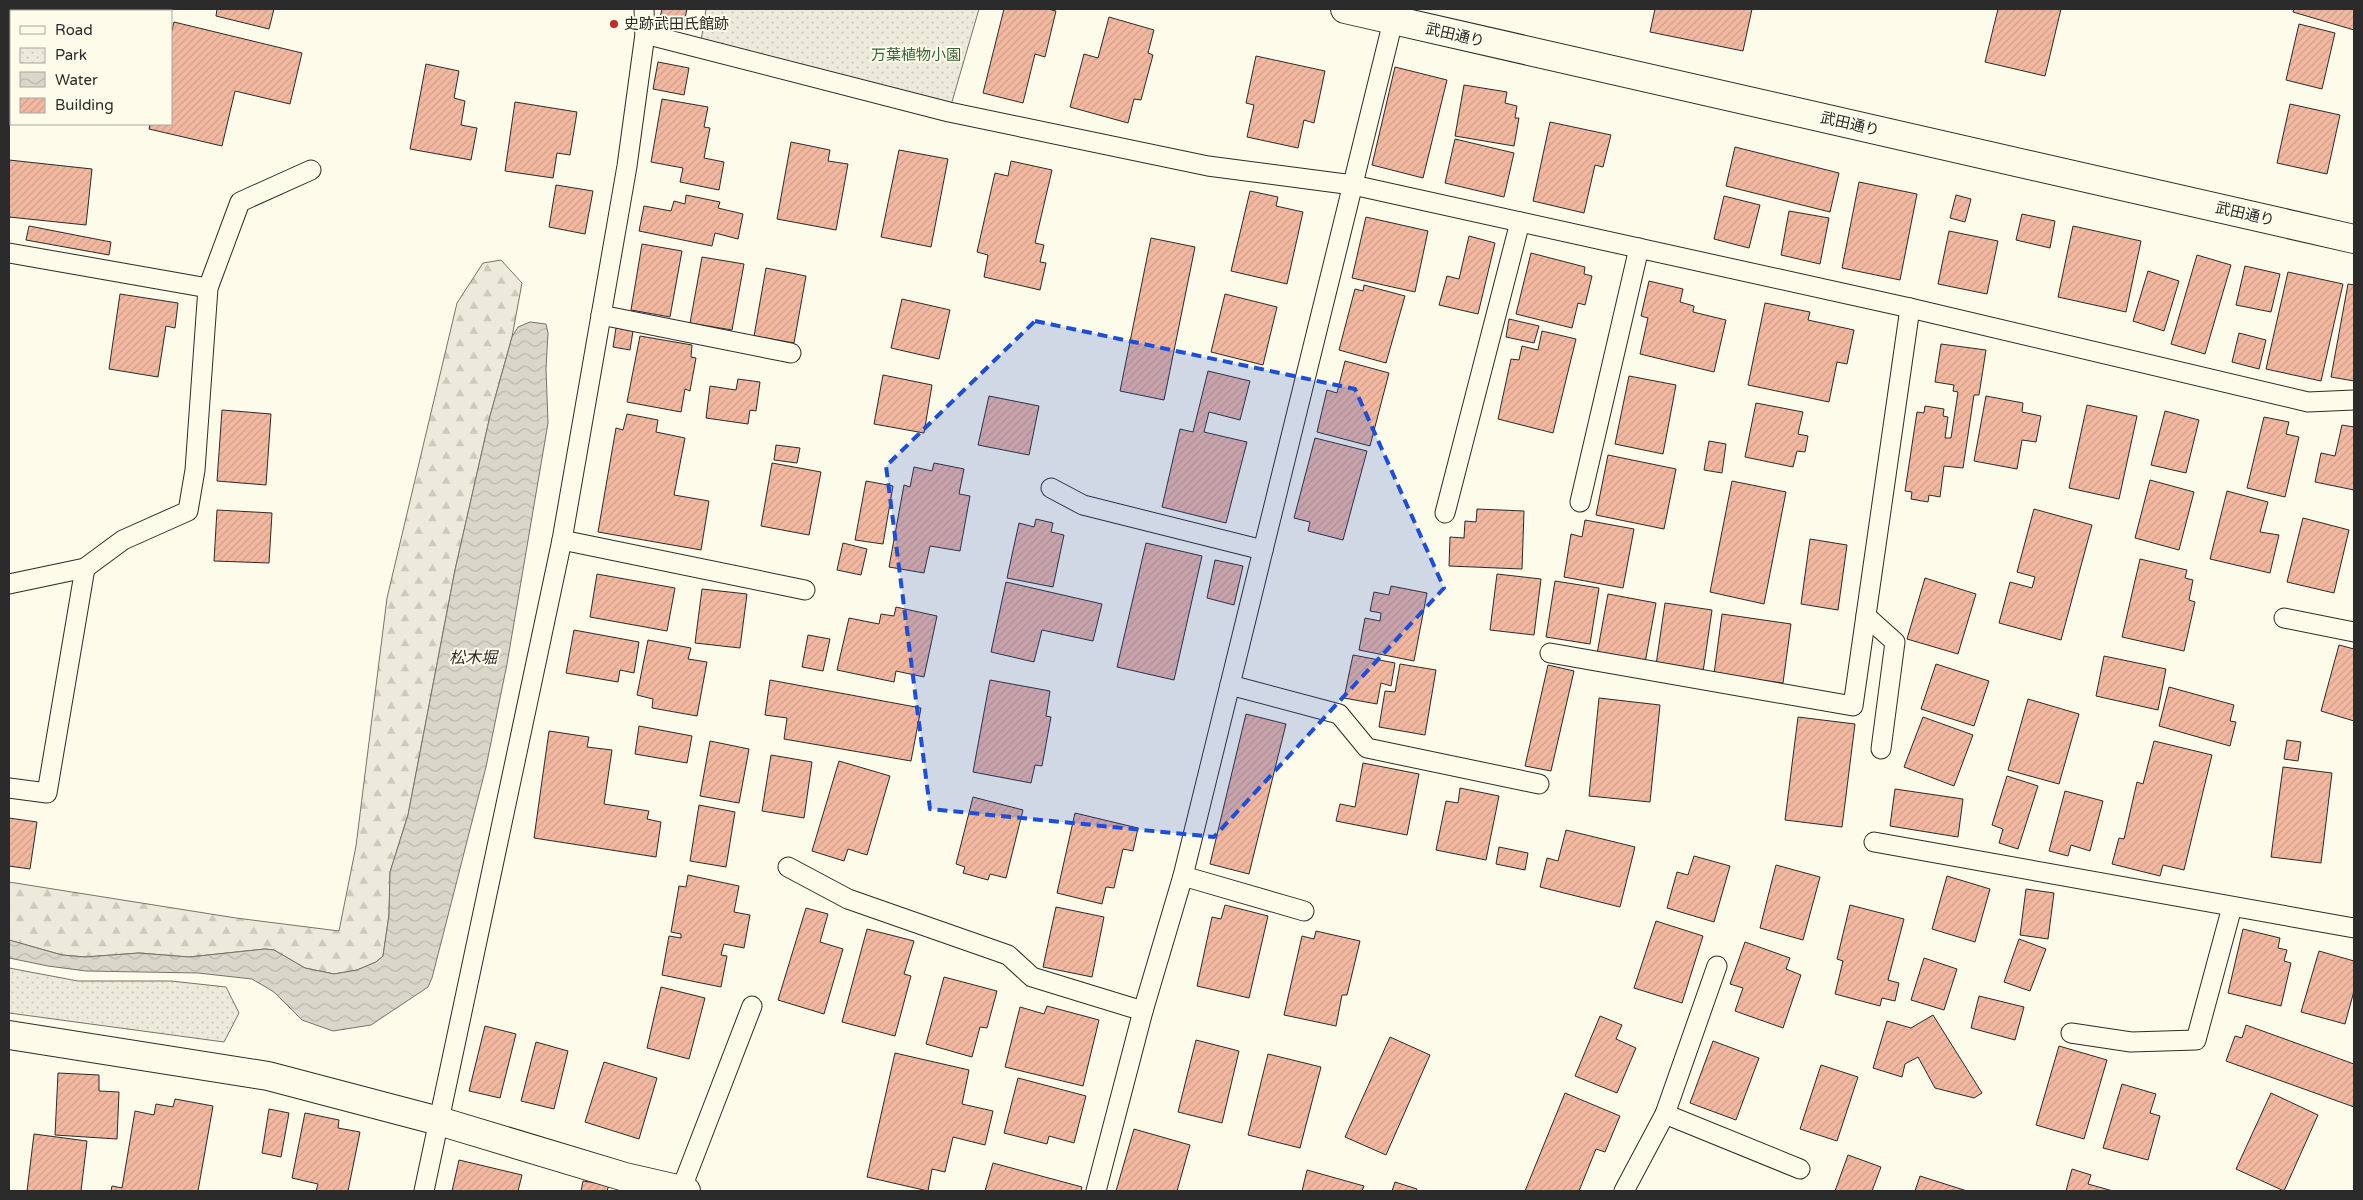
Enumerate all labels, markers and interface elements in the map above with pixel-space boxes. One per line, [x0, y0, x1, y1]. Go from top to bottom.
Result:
legend [10, 10, 172, 125]
place label: 史跡武田氏館跡 [624, 15, 729, 33]
marker: 史跡武田氏館跡 [608, 18, 620, 30]
street label: 武田通り [1424, 19, 1486, 51]
text: Road [55, 21, 93, 39]
text: Park [55, 46, 87, 64]
park label: 万葉植物小園 [871, 46, 961, 64]
text: Water [55, 71, 98, 89]
text: Building [55, 96, 114, 114]
street label: 武田通り [1819, 108, 1881, 140]
street label: 武田通り [2214, 198, 2276, 230]
water label: 松木堀 [449, 648, 500, 668]

